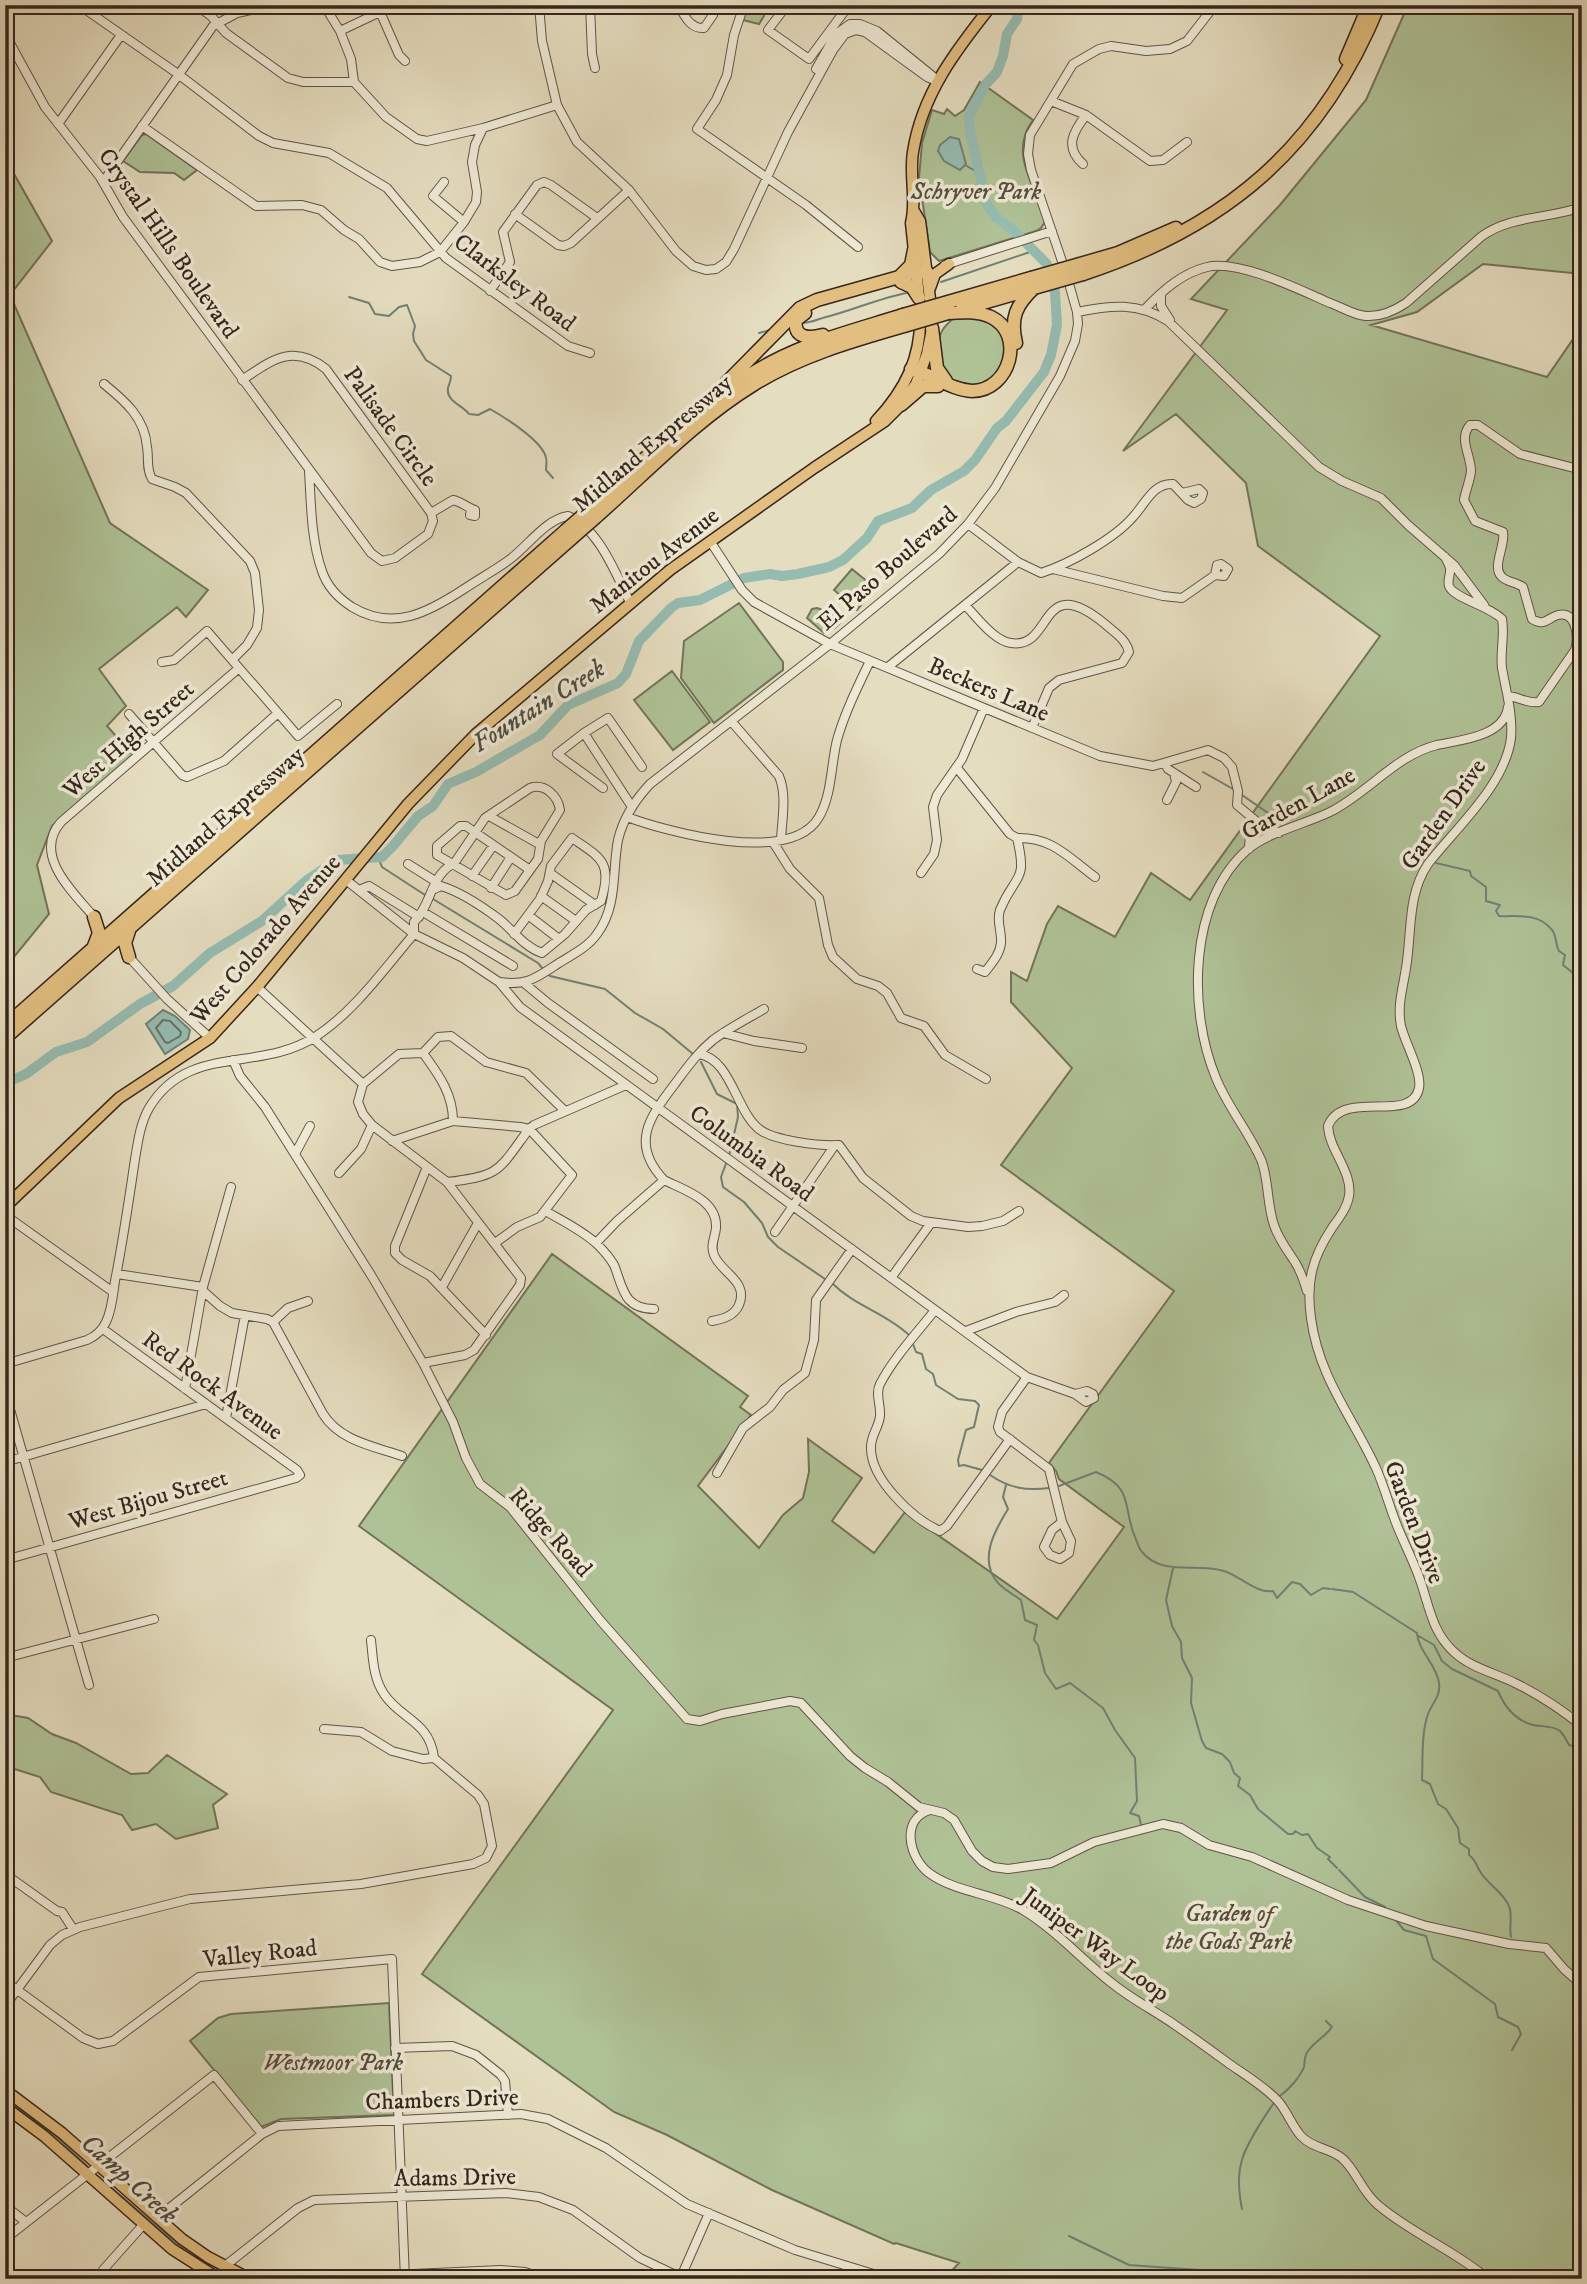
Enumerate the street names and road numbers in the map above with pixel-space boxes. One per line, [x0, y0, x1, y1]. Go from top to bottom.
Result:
street label: Crystal Hills Boulevard [91, 143, 245, 345]
street label: Clarksley Road [447, 227, 581, 339]
street label: Palisade Circle [337, 361, 444, 493]
street label: Midland Expressway [567, 368, 739, 519]
street label: El Paso Boulevard [812, 500, 964, 638]
street label: Manitou Avenue [584, 501, 725, 621]
street label: Beckers Lane [923, 651, 1054, 729]
street label: West High Street [56, 674, 201, 806]
street label: Midland Expressway [141, 740, 311, 894]
street label: Garden Drive [1395, 753, 1493, 876]
street label: Garden Lane [1236, 760, 1361, 847]
street label: West Colorado Avenue [183, 849, 348, 1031]
street label: Columbia Road [683, 1099, 820, 1209]
street label: Red Rock Avenue [136, 1325, 289, 1447]
street label: Garden Drive [1377, 1457, 1451, 1588]
street label: West Bijou Street [64, 1463, 231, 1537]
street label: Ridge Road [502, 1482, 598, 1584]
street label: Juniper Way Loop [1014, 1880, 1175, 2008]
street label: Valley Road [201, 1933, 319, 1975]
street label: Chambers Drive [365, 2082, 519, 2118]
street label: Adams Drive [394, 2162, 516, 2194]

